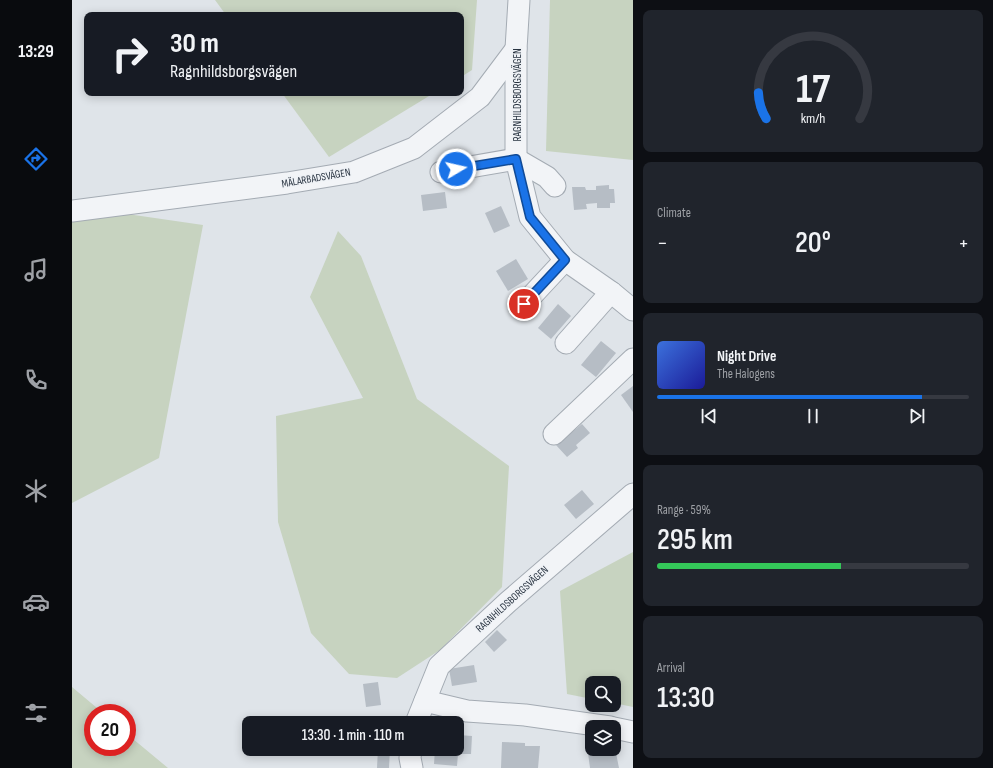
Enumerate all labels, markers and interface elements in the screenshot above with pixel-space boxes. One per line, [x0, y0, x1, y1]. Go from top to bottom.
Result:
text: 30 m [170, 27, 219, 60]
icon: right [104, 28, 156, 80]
text: 13:29 [18, 41, 54, 62]
street label: RAGNHILDSBORGSVÄGEN [511, 48, 524, 142]
text: Ragnhildsborgsvägen [170, 61, 297, 82]
text: 17 [796, 65, 831, 114]
text: km/h [801, 109, 825, 126]
icon: directions [22, 145, 50, 173]
position arrow [435, 148, 477, 190]
street label: MÄLARBADSVÄGEN [281, 166, 351, 190]
text: Climate [657, 205, 691, 221]
text: 20° [795, 225, 831, 261]
text: − [657, 230, 668, 257]
text: + [958, 230, 969, 257]
icon: music [22, 256, 50, 284]
pin [507, 287, 541, 321]
icon: arrive [513, 293, 535, 315]
text: Night Drive [717, 347, 776, 366]
icon: phone [22, 366, 50, 394]
text: The Halogens [717, 366, 775, 382]
icon: previous [698, 405, 720, 427]
icon: pause [802, 405, 824, 427]
icon: next [906, 405, 928, 427]
icon: climate [22, 477, 50, 505]
text: Range · 59% [657, 502, 711, 518]
text: 295 km [657, 522, 733, 558]
street label: RAGNHILDSBORGSVÄGEN [473, 563, 551, 635]
icon: car [22, 588, 50, 616]
text: Arrival [657, 660, 685, 676]
map controls [585, 676, 621, 756]
button: search [585, 676, 621, 712]
text: 13:30 [657, 680, 715, 716]
icon: filters [22, 699, 50, 727]
speed limit sign: 20 [84, 704, 136, 756]
button: layers [585, 720, 621, 756]
text: 13:30 · 1 min · 110 m [302, 726, 404, 745]

